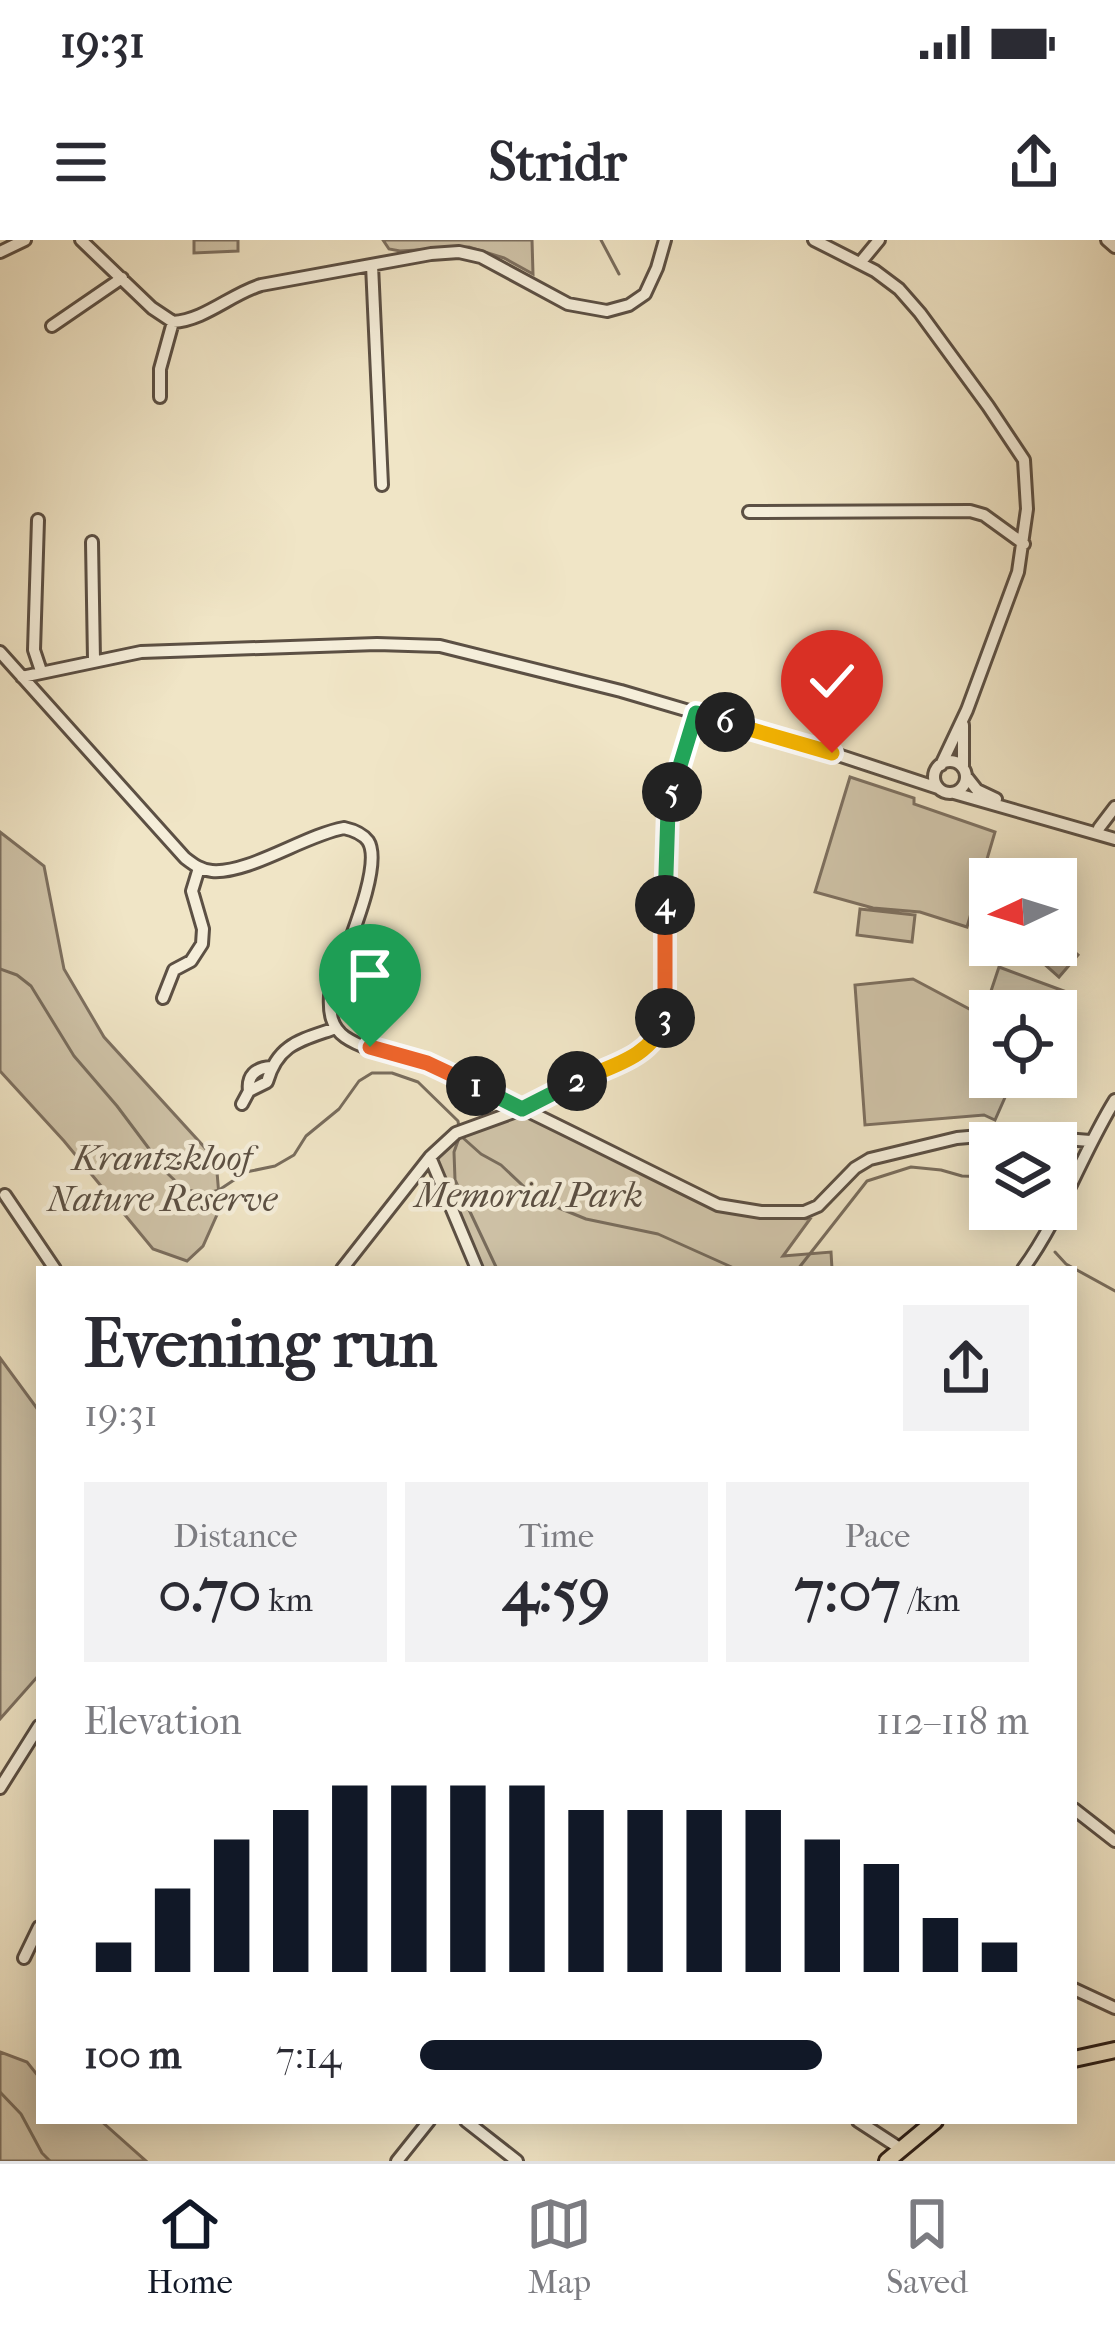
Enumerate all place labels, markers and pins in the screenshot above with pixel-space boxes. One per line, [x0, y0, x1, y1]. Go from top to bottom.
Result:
pin [781, 630, 883, 753]
pin: 6 [695, 692, 755, 752]
pin: 5 [642, 762, 702, 822]
pin: 4 [635, 875, 695, 935]
pin [319, 924, 421, 1047]
pin: 3 [635, 988, 695, 1048]
pin: 2 [547, 1051, 607, 1111]
pin: 1 [446, 1056, 506, 1116]

